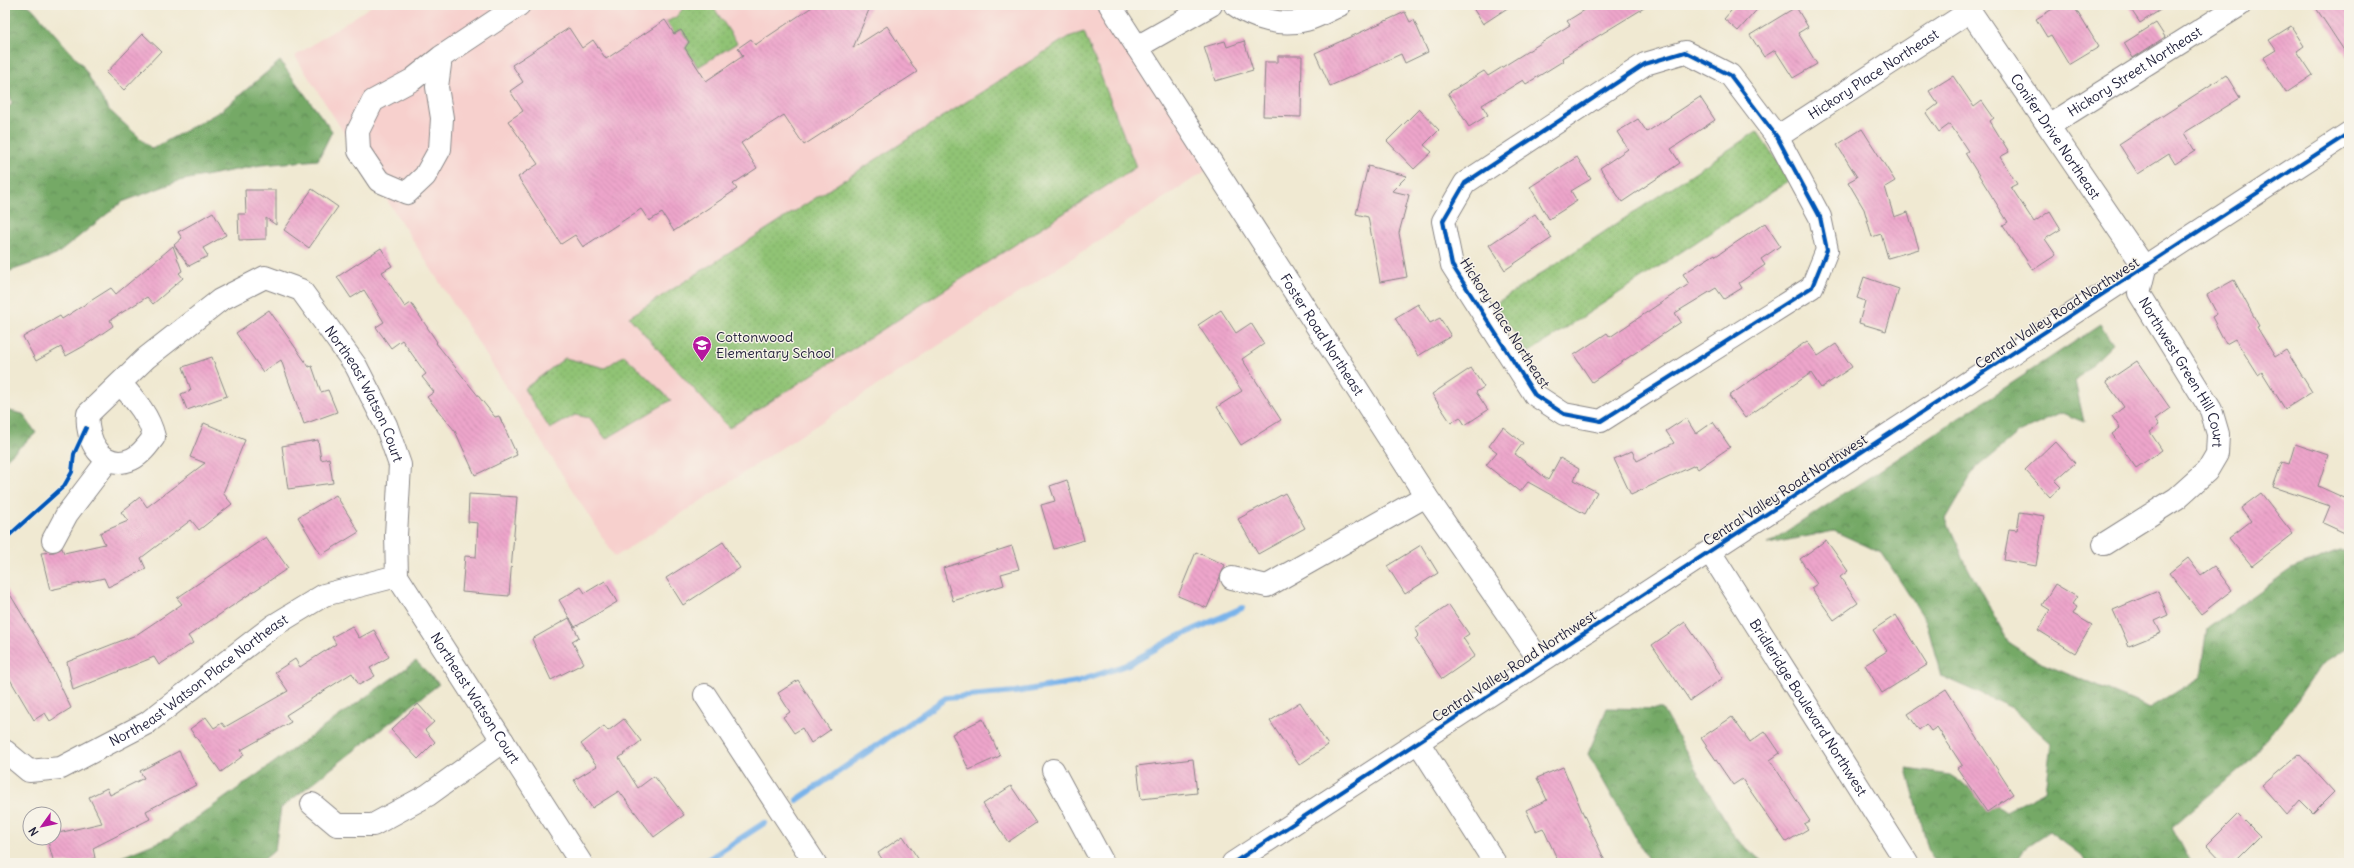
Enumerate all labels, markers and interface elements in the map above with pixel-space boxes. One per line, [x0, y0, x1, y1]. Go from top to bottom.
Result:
street label: Hickory Street Northeast [2064, 22, 2205, 121]
street label: Hickory Place Northeast [1805, 25, 1942, 123]
street label: Conifer Drive Northeast [2006, 70, 2105, 203]
street label: Central Valley Road Northwest [1972, 253, 2143, 373]
street label: Hickory Place Northeast [1456, 254, 1554, 392]
street label: Foster Road Northeast [1276, 270, 1368, 399]
street label: Northwest Green Hill Court [2135, 294, 2227, 448]
street label: Northeast Watson Court [321, 322, 407, 465]
place label: Cottonwood Elementary School [716, 328, 834, 362]
school or university icon: Cottonwood Elementary School [691, 334, 713, 362]
street label: Central Valley Road Northwest [1700, 430, 1871, 550]
street label: Central Valley Road Northwest [1429, 606, 1600, 726]
street label: Northeast Watson Place Northeast [106, 610, 291, 750]
street label: Bridleridge Boulevard Northwest [1746, 616, 1871, 800]
street label: Northeast Watson Court [427, 629, 524, 767]
north arrow [22, 806, 62, 846]
text: N [26, 824, 42, 838]

